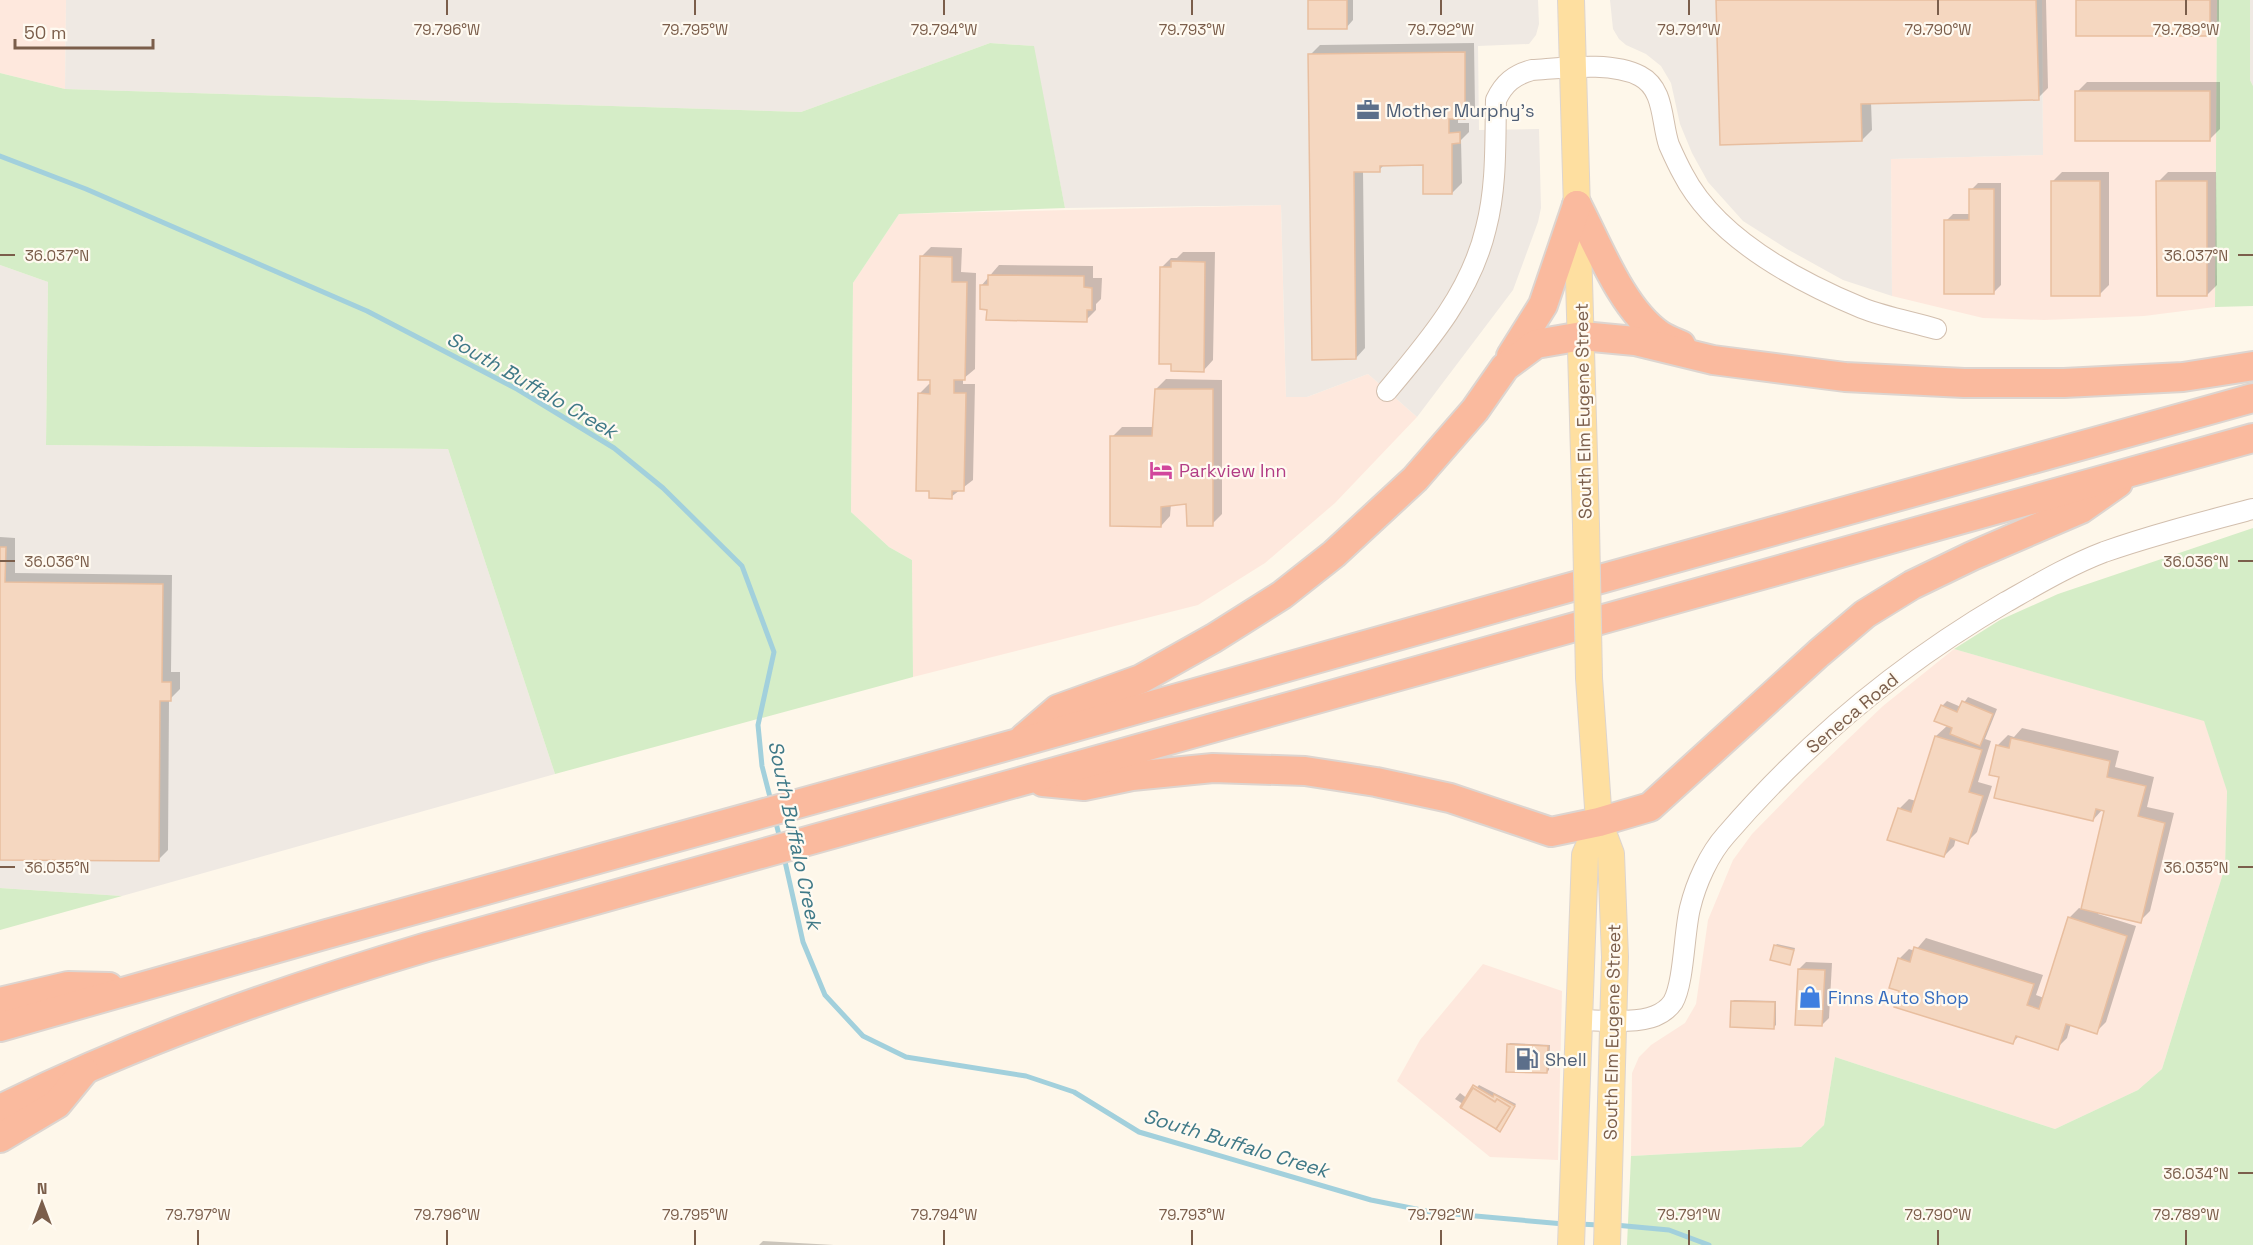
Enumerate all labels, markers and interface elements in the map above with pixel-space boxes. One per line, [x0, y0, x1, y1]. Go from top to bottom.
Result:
scale bar [15, 12, 153, 50]
text: 79.796°W [414, 20, 480, 39]
text: 79.795°W [662, 20, 728, 39]
text: 79.794°W [911, 20, 977, 39]
text: 79.793°W [1159, 20, 1225, 39]
text: 79.792°W [1408, 20, 1474, 39]
text: 79.791°W [1657, 20, 1721, 39]
text: 79.790°W [1905, 20, 1971, 39]
text: 79.789°W [2153, 20, 2219, 39]
text: 50 m [24, 21, 66, 44]
office icon: Mother Murphy's [1355, 97, 1381, 123]
place label: Mother Murphy's [1386, 99, 1535, 122]
text: 36.037°N [25, 246, 89, 265]
text: 36.037°N [2164, 246, 2228, 265]
street label: South Elm Eugene Street [1570, 303, 1596, 519]
water label: South Buffalo Creek [442, 326, 624, 445]
hotel icon: Parkview Inn [1148, 457, 1174, 483]
place label: Parkview Inn [1179, 459, 1287, 482]
text: 36.036°N [24, 552, 90, 571]
text: 36.036°N [2163, 552, 2229, 571]
street label: Seneca Road [1801, 668, 1903, 758]
water label: South Buffalo Creek [762, 738, 828, 934]
text: 36.035°N [24, 858, 90, 877]
text: 36.035°N [2163, 858, 2229, 877]
street label: South Elm Eugene Street [1599, 924, 1625, 1140]
shop icon: Finns Auto Shop [1797, 984, 1823, 1010]
place label: Finns Auto Shop [1828, 986, 1969, 1009]
fuel station icon: Shell [1514, 1046, 1540, 1072]
place label: Shell [1545, 1048, 1587, 1071]
water label: South Buffalo Creek [1140, 1102, 1334, 1184]
text: 36.034°N [2163, 1164, 2229, 1183]
north arrow [12, 1173, 72, 1233]
text: N [37, 1178, 47, 1199]
text: 79.797°W [165, 1205, 231, 1224]
text: 79.796°W [414, 1205, 480, 1224]
text: 79.795°W [662, 1205, 728, 1224]
text: 79.794°W [911, 1205, 977, 1224]
text: 79.793°W [1159, 1205, 1225, 1224]
text: 79.792°W [1408, 1205, 1474, 1224]
text: 79.791°W [1657, 1205, 1721, 1224]
text: 79.790°W [1905, 1205, 1971, 1224]
text: 79.789°W [2153, 1205, 2219, 1224]

